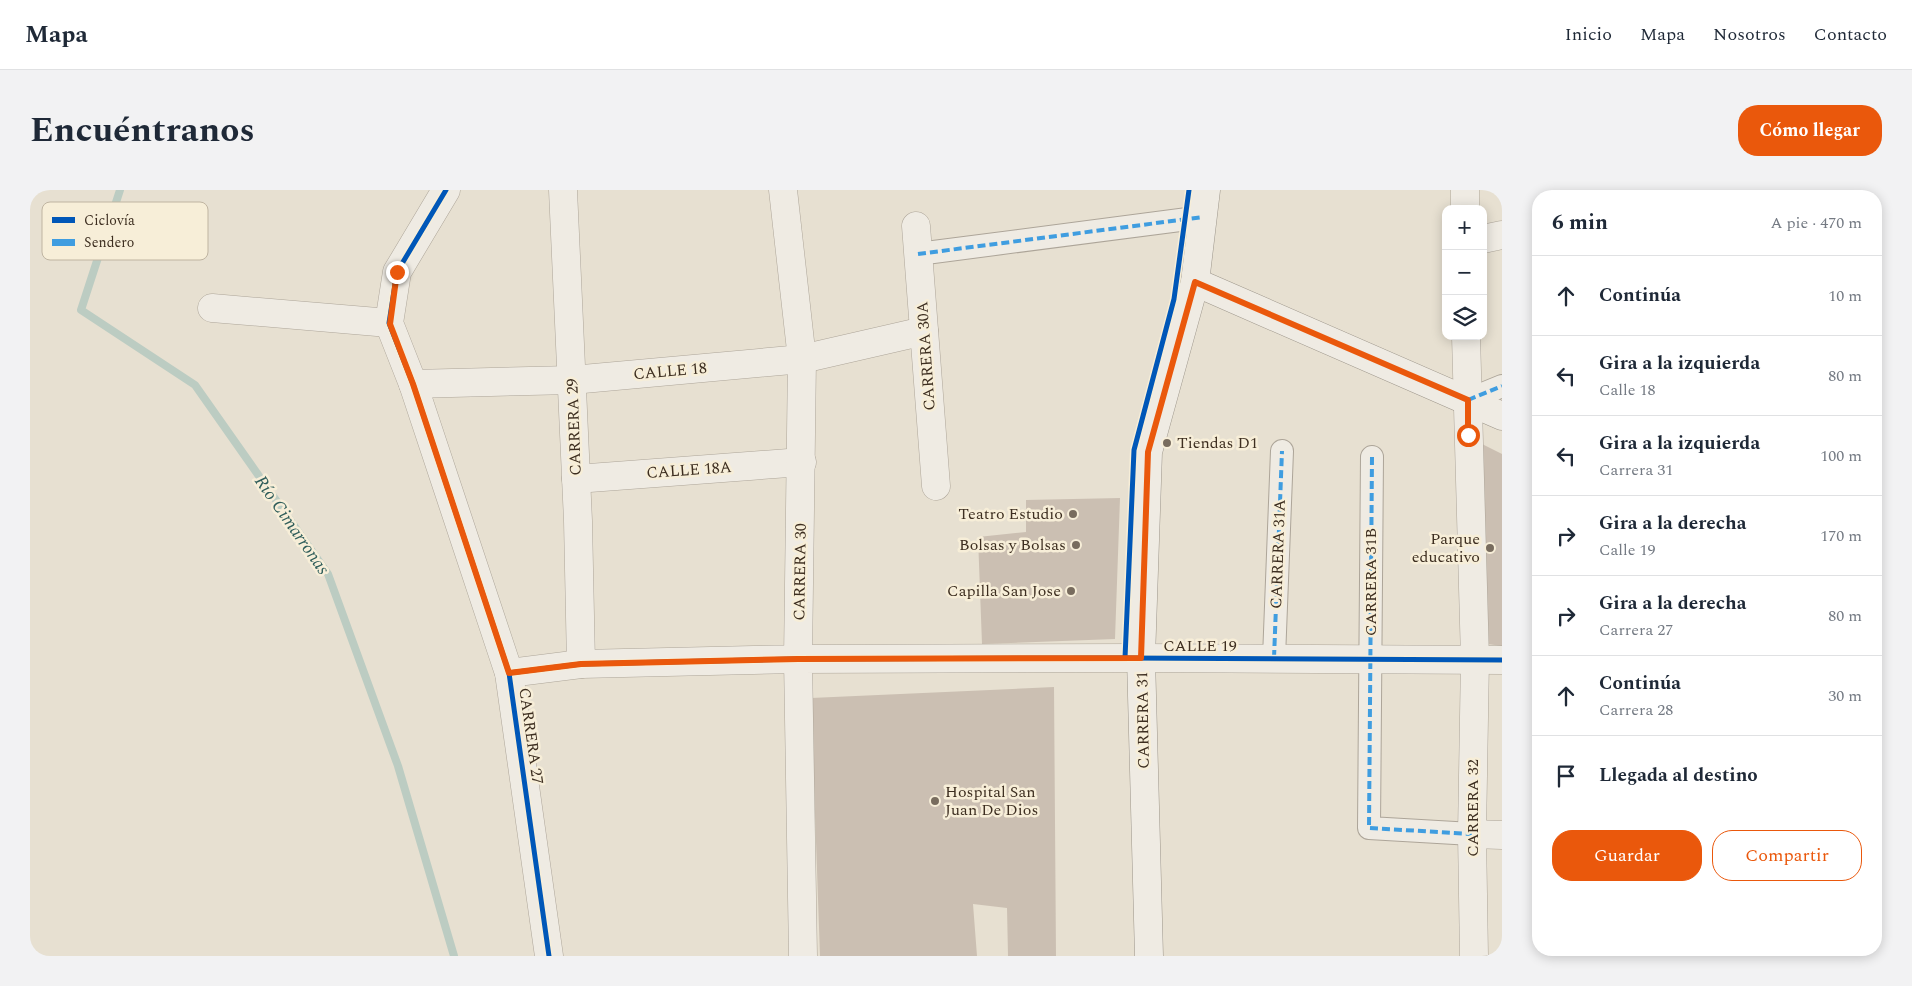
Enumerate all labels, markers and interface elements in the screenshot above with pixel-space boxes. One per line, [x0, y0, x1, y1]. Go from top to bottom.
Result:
text: Mapa [25, 17, 88, 53]
text: Inicio [1565, 21, 1612, 48]
text: Mapa [1640, 21, 1685, 48]
text: Nosotros [1713, 21, 1786, 48]
text: Contacto [1814, 21, 1887, 48]
text: Encuéntranos [30, 104, 255, 157]
button: Cómo llegar [1738, 105, 1882, 156]
legend [42, 202, 208, 260]
map controls [1442, 205, 1487, 340]
button: + [1442, 205, 1487, 250]
text: 6 min [1552, 207, 1608, 239]
text: Ciclovía [84, 210, 135, 231]
text: A pie · 470 m [1770, 211, 1862, 235]
text: Sendero [84, 232, 134, 253]
button: − [1442, 250, 1487, 295]
route end [386, 261, 409, 284]
text: Continúa [1599, 281, 1681, 310]
icon: ahead [1552, 282, 1580, 310]
text: 10 m [1828, 284, 1862, 308]
button: layers [1442, 295, 1487, 340]
street label: CARRERA 30A [910, 301, 942, 411]
text: Gira a la izquierda [1599, 349, 1760, 378]
street label: CALLE 18 [632, 356, 708, 386]
icon: left [1552, 362, 1580, 390]
text: 80 m [1828, 364, 1862, 388]
street label: CARRERA 29 [560, 378, 588, 476]
text: Calle 18 [1599, 378, 1656, 402]
route start [1457, 424, 1480, 447]
text: Gira a la izquierda [1599, 429, 1760, 458]
place label: Tiendas D1 [1177, 431, 1258, 455]
marker: Tiendas D1 [1161, 437, 1173, 449]
icon: left [1552, 442, 1580, 470]
text: 100 m [1820, 444, 1862, 468]
street label: CALLE 18A [645, 455, 733, 485]
text: Carrera 31 [1599, 458, 1673, 482]
water label: Río Cimarronas [248, 470, 337, 581]
street label: CARRERA 31A [1264, 499, 1292, 609]
place label: Teatro Estudio [958, 502, 1063, 526]
marker: Teatro Estudio [1067, 508, 1079, 520]
text: Gira a la derecha [1599, 509, 1746, 538]
icon: right [1552, 522, 1580, 550]
street label: CARRERA 30 [787, 523, 813, 621]
text: 170 m [1820, 524, 1862, 548]
place label: Parque educativo [1412, 527, 1480, 569]
street label: CARRERA 31B [1359, 528, 1383, 636]
place label: Bolsas y Bolsas [959, 533, 1066, 557]
text: Calle 19 [1599, 538, 1656, 562]
marker: Bolsas y Bolsas [1070, 539, 1082, 551]
marker: Parque educativo [1484, 542, 1496, 554]
place label: Capilla San Jose [947, 579, 1061, 603]
marker: Capilla San Jose [1065, 585, 1077, 597]
text: Gira a la derecha [1599, 589, 1746, 618]
icon: right [1552, 602, 1580, 630]
text: 80 m [1828, 604, 1862, 628]
text: Carrera 27 [1599, 618, 1673, 642]
street label: CALLE 19 [1163, 634, 1237, 658]
text: Continúa [1599, 669, 1681, 698]
street label: CARRERA 31 [1130, 671, 1156, 769]
icon: ahead [1552, 682, 1580, 710]
text: 30 m [1828, 684, 1862, 708]
street label: CARRERA 27 [512, 686, 550, 786]
text: Carrera 28 [1599, 698, 1673, 722]
street label: CARRERA 32 [1461, 759, 1485, 857]
text: Llegada al destino [1599, 761, 1758, 790]
icon: arrive [1552, 762, 1580, 790]
place label: Hospital San Juan De Dios [945, 780, 1038, 822]
marker: Hospital San Juan De Dios [929, 795, 941, 807]
button: Guardar [1552, 830, 1702, 881]
button: Compartir [1712, 830, 1862, 881]

